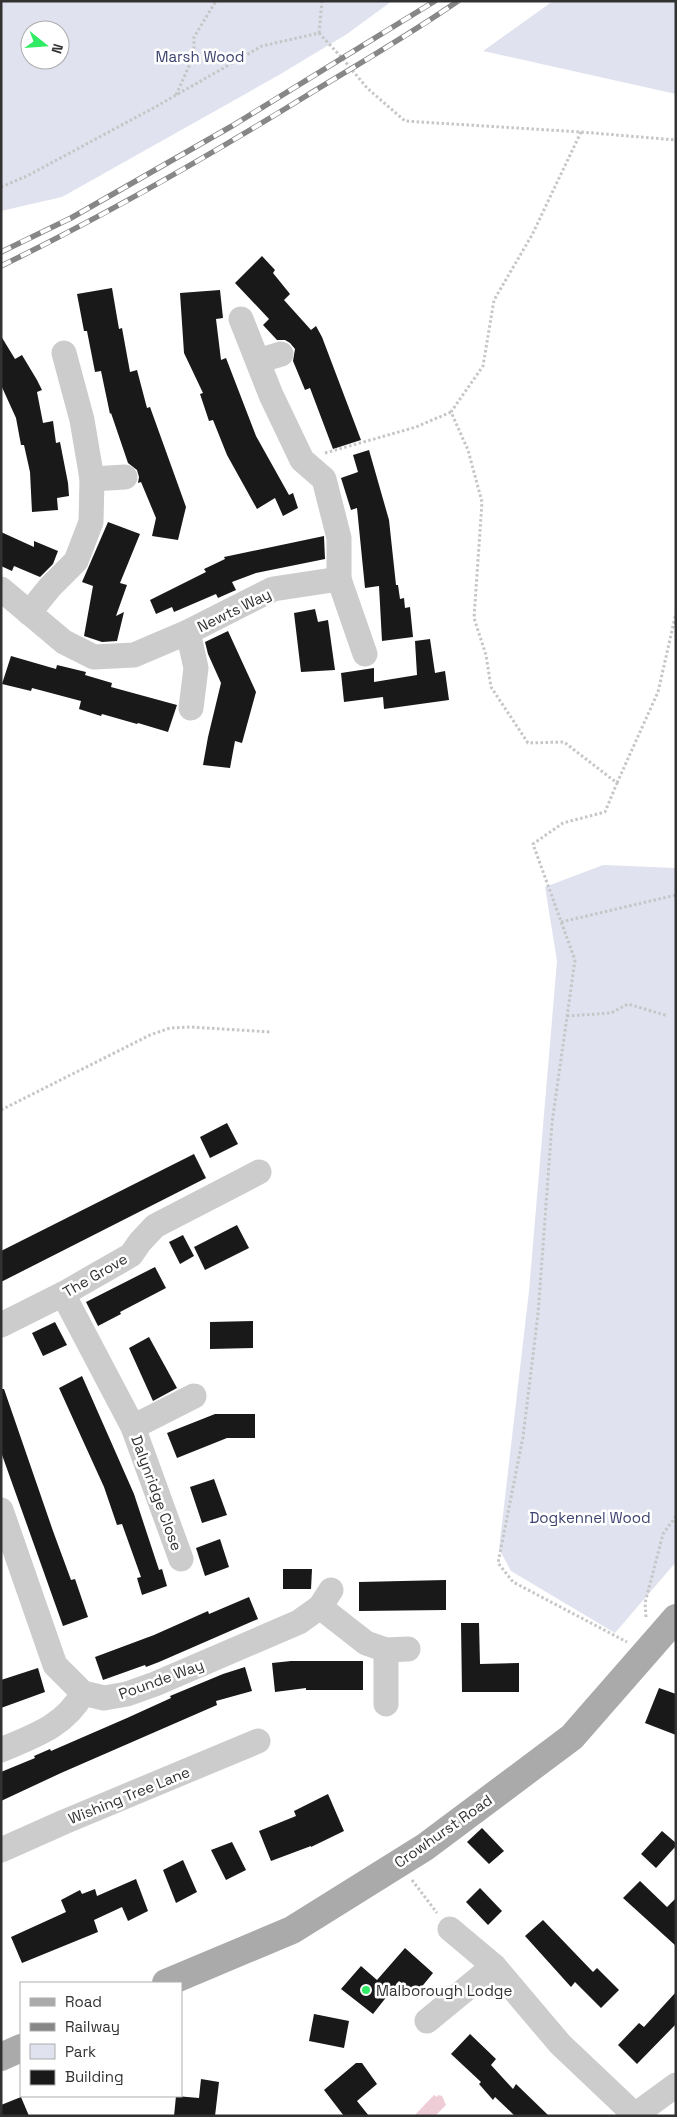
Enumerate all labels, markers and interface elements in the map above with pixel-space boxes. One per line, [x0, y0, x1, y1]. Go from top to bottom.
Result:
north arrow [20, 20, 70, 70]
text: N [47, 42, 67, 56]
park label: Marsh Wood [155, 47, 245, 66]
street label: Newts Way [194, 584, 274, 636]
street label: The Grove [59, 1249, 131, 1301]
street label: Dalynridge Close [127, 1433, 187, 1553]
park label: Dogkennel Wood [529, 1508, 651, 1527]
street label: Pounde Way [116, 1655, 206, 1703]
street label: Wishing Tree Lane [65, 1762, 193, 1828]
street label: Crowhurst Road [390, 1790, 496, 1872]
place label: Malborough Lodge [376, 1981, 512, 2000]
legend [20, 1982, 182, 2097]
marker: Malborough Lodge [360, 1984, 372, 1996]
text: Road [65, 1992, 102, 2011]
text: Railway [65, 2017, 120, 2036]
text: Park [65, 2042, 96, 2061]
text: Building [65, 2067, 124, 2086]

